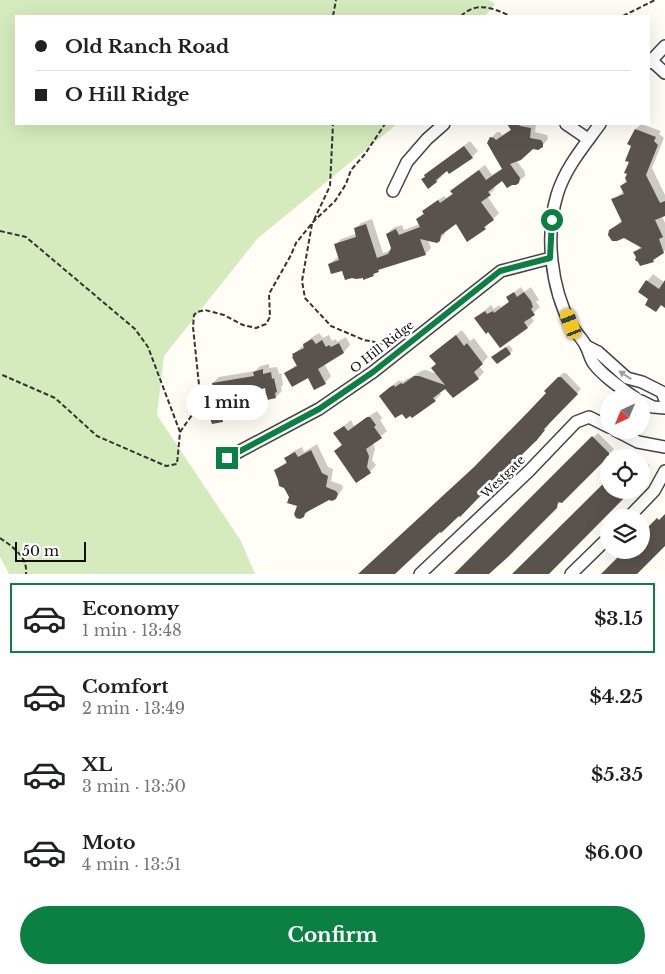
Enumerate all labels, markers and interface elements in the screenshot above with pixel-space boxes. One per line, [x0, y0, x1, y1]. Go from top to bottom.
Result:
text: Old Ranch Road [65, 35, 229, 58]
text: O Hill Ridge [65, 83, 189, 106]
route start [541, 209, 563, 231]
car [558, 307, 583, 341]
street label: O Hill Ridge [347, 317, 417, 376]
one-way arrow [619, 370, 632, 379]
callout: 1 min [186, 386, 268, 420]
north arrow [600, 389, 650, 439]
map controls [600, 389, 650, 559]
text: 1 min [204, 392, 250, 412]
route end [216, 447, 238, 469]
button: locate [600, 449, 650, 499]
street label: Westgate [477, 452, 528, 502]
button: layers [600, 509, 650, 559]
scale bar [15, 539, 86, 562]
text: 50 m [22, 542, 59, 560]
icon: car [22, 596, 67, 641]
text: Economy [82, 597, 179, 620]
text: $3.15 [594, 607, 643, 630]
text: 1 min · 13:48 [82, 620, 182, 640]
icon: car [22, 674, 67, 719]
text: Comfort [82, 675, 169, 698]
text: $4.25 [590, 685, 643, 708]
text: 2 min · 13:49 [82, 698, 185, 718]
icon: car [22, 752, 67, 797]
text: XL [82, 753, 112, 776]
text: $5.35 [591, 763, 643, 786]
text: 3 min · 13:50 [82, 776, 186, 796]
icon: car [22, 830, 67, 875]
text: Moto [82, 831, 136, 854]
text: $6.00 [585, 841, 643, 864]
text: 4 min · 13:51 [82, 854, 181, 874]
button: Confirm [20, 906, 645, 964]

